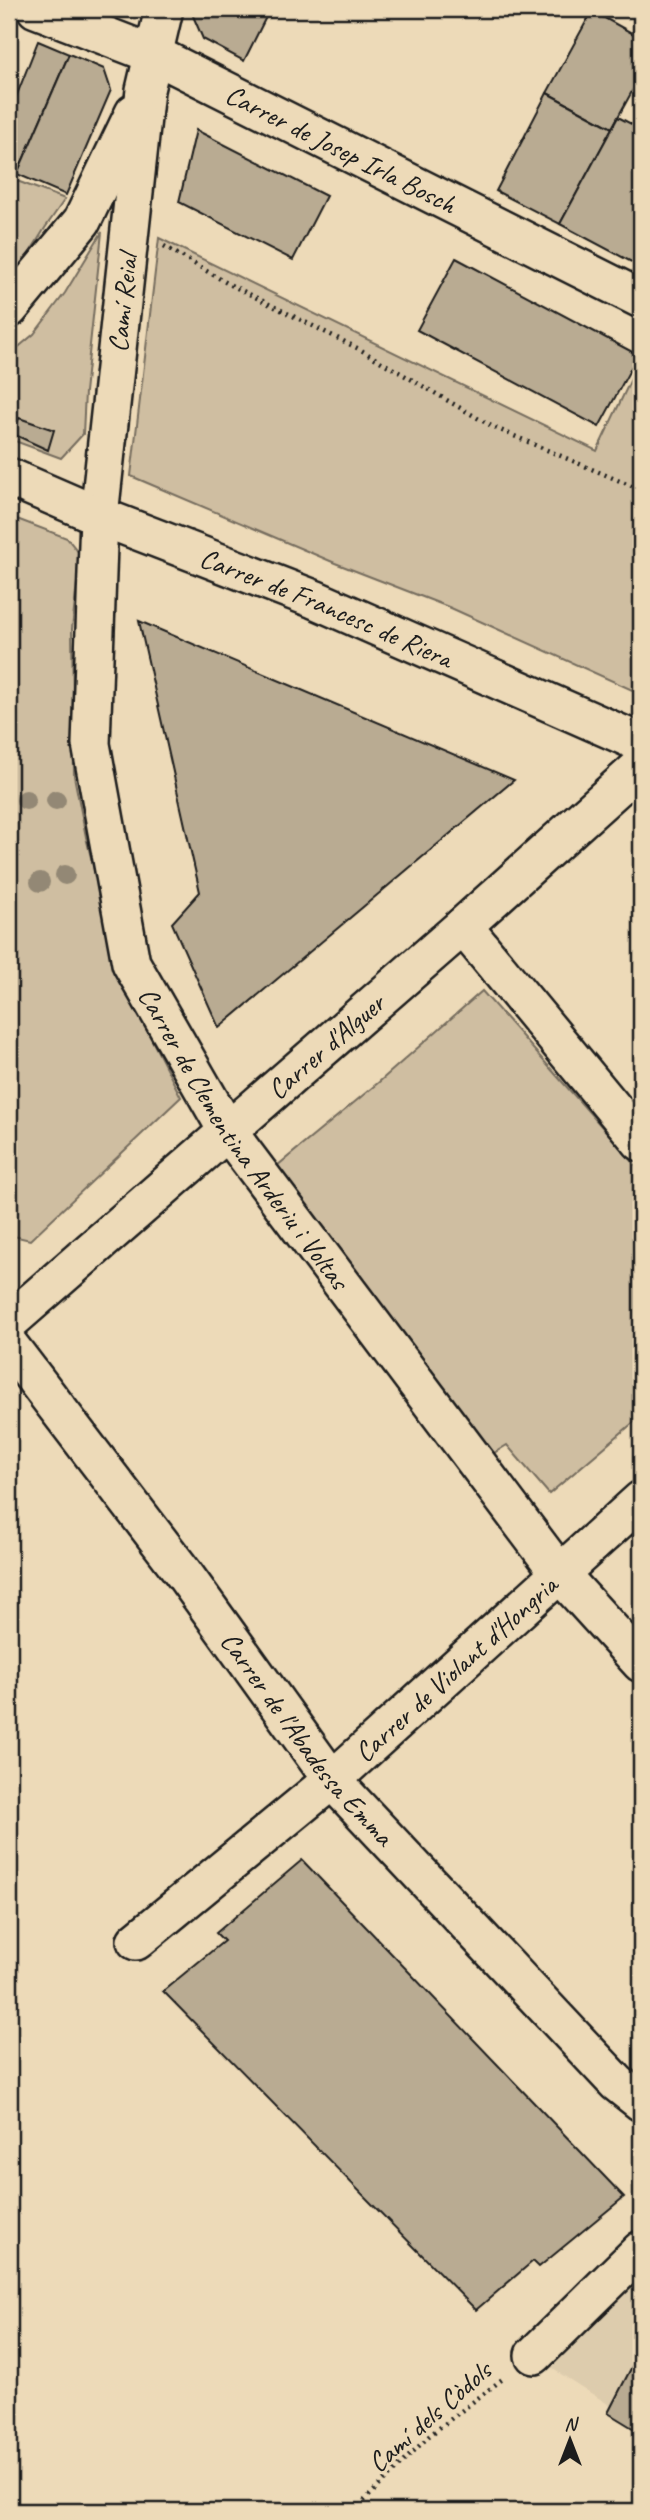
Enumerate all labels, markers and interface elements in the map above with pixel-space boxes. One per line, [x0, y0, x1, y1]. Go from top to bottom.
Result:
street label: Carrer de Josep Irla Bosch [220, 76, 463, 222]
street label: Camí Reial [100, 247, 146, 354]
street label: Carrer de Francesc de Riera [195, 540, 460, 677]
street label: Carrer de Clementina Arderiu i Voltas [131, 981, 358, 1298]
street label: Carrer d'Alguer [260, 984, 393, 1107]
street label: Carrer de Violant d'Hongria [347, 1566, 566, 1769]
street label: Carrer de l'Abadessa Emma [213, 1625, 403, 1854]
street label: Camí dels Còdols [360, 2352, 500, 2480]
north arrow [534, 2404, 604, 2474]
text: N [564, 2412, 579, 2436]

